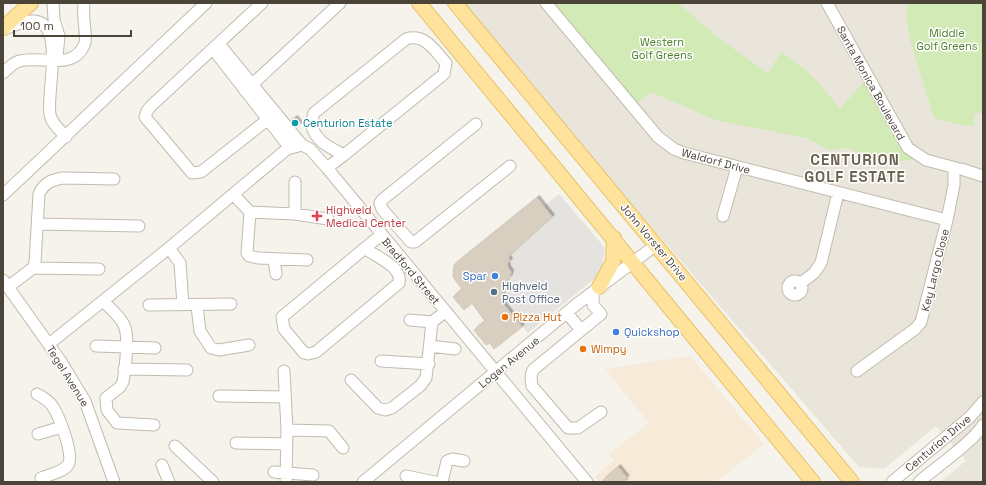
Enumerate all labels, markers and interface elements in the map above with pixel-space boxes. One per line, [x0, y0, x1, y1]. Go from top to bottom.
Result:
scale bar [14, 12, 131, 38]
text: 100 m [20, 18, 54, 34]
street label: Santa Monica Boulevard [834, 24, 908, 142]
park label: Middle Golf Greens [916, 26, 978, 53]
park label: Western Golf Greens [631, 35, 693, 62]
place label: Centurion Estate [303, 116, 392, 130]
marker: Centurion Estate [290, 118, 300, 128]
street label: Waldorf Drive [680, 145, 752, 177]
district label: CENTURION GOLF ESTATE [804, 150, 906, 186]
street label: John Vorster Drive [618, 200, 690, 284]
place label: Highveld Medical Center [326, 203, 406, 230]
marker: Highveld Medical Center [311, 210, 323, 222]
street label: Key Largo Close [918, 227, 952, 313]
street label: Bradford Street [379, 235, 443, 307]
place label: Spar [463, 269, 487, 283]
marker: Spar [490, 271, 500, 281]
place label: Highveld Post Office [502, 279, 560, 306]
marker: Highveld Post Office [489, 287, 499, 297]
place label: Pizza Hut [513, 310, 562, 324]
marker: Pizza Hut [500, 312, 510, 322]
place label: Quickshop [624, 325, 680, 339]
marker: Quickshop [611, 327, 621, 337]
street label: Logan Avenue [476, 333, 542, 391]
place label: Wimpy [591, 342, 627, 356]
street label: Tegel Avenue [44, 343, 92, 409]
marker: Wimpy [578, 344, 588, 354]
street label: Centurion Drive [902, 411, 974, 475]

